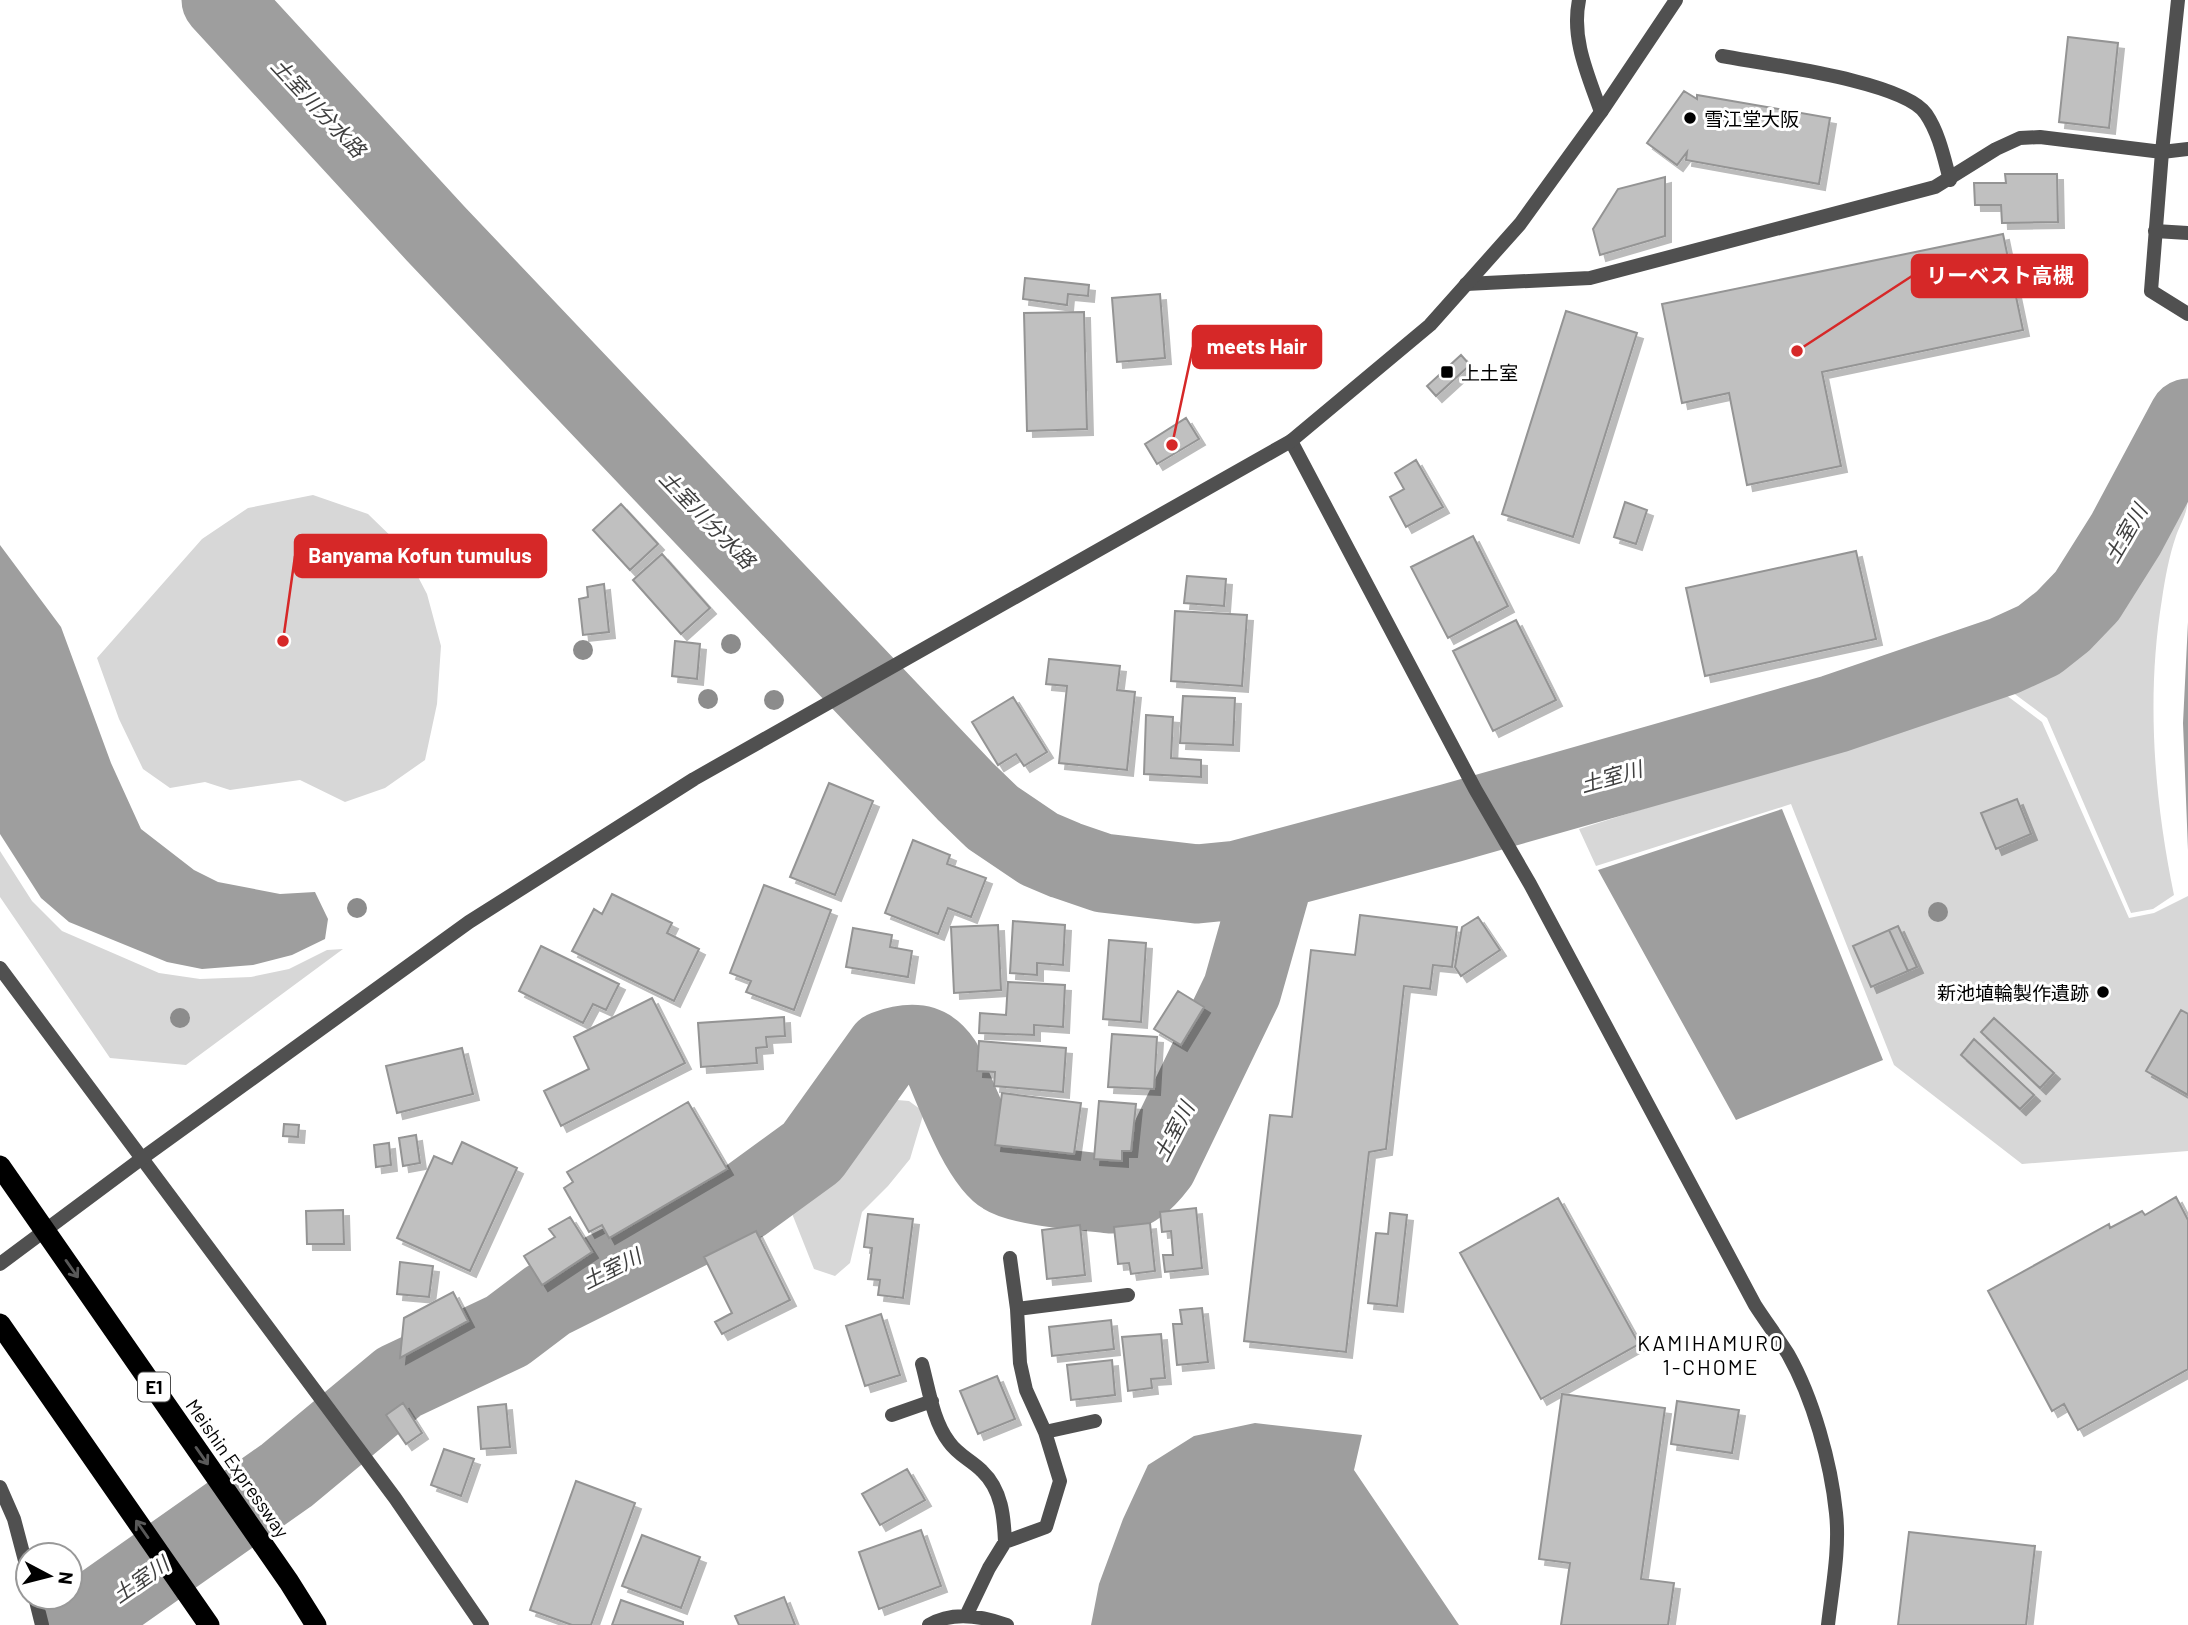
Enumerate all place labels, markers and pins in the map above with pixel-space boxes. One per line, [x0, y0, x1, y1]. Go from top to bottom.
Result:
place label: 雪江堂大阪 [1704, 107, 1799, 130]
marker: 雪江堂大阪 [1682, 110, 1698, 126]
callout: リーベスト高槻 [1912, 255, 2087, 297]
callout: meets Hair [1193, 326, 1321, 368]
place label: 上土室 [1461, 361, 1518, 384]
marker: 上土室 [1439, 364, 1455, 380]
callout: Banyama Kofun tumulus [295, 535, 546, 577]
place label: 新池埴輪製作遺跡 [1937, 981, 2089, 1004]
marker: 新池埴輪製作遺跡 [2095, 984, 2111, 1000]

